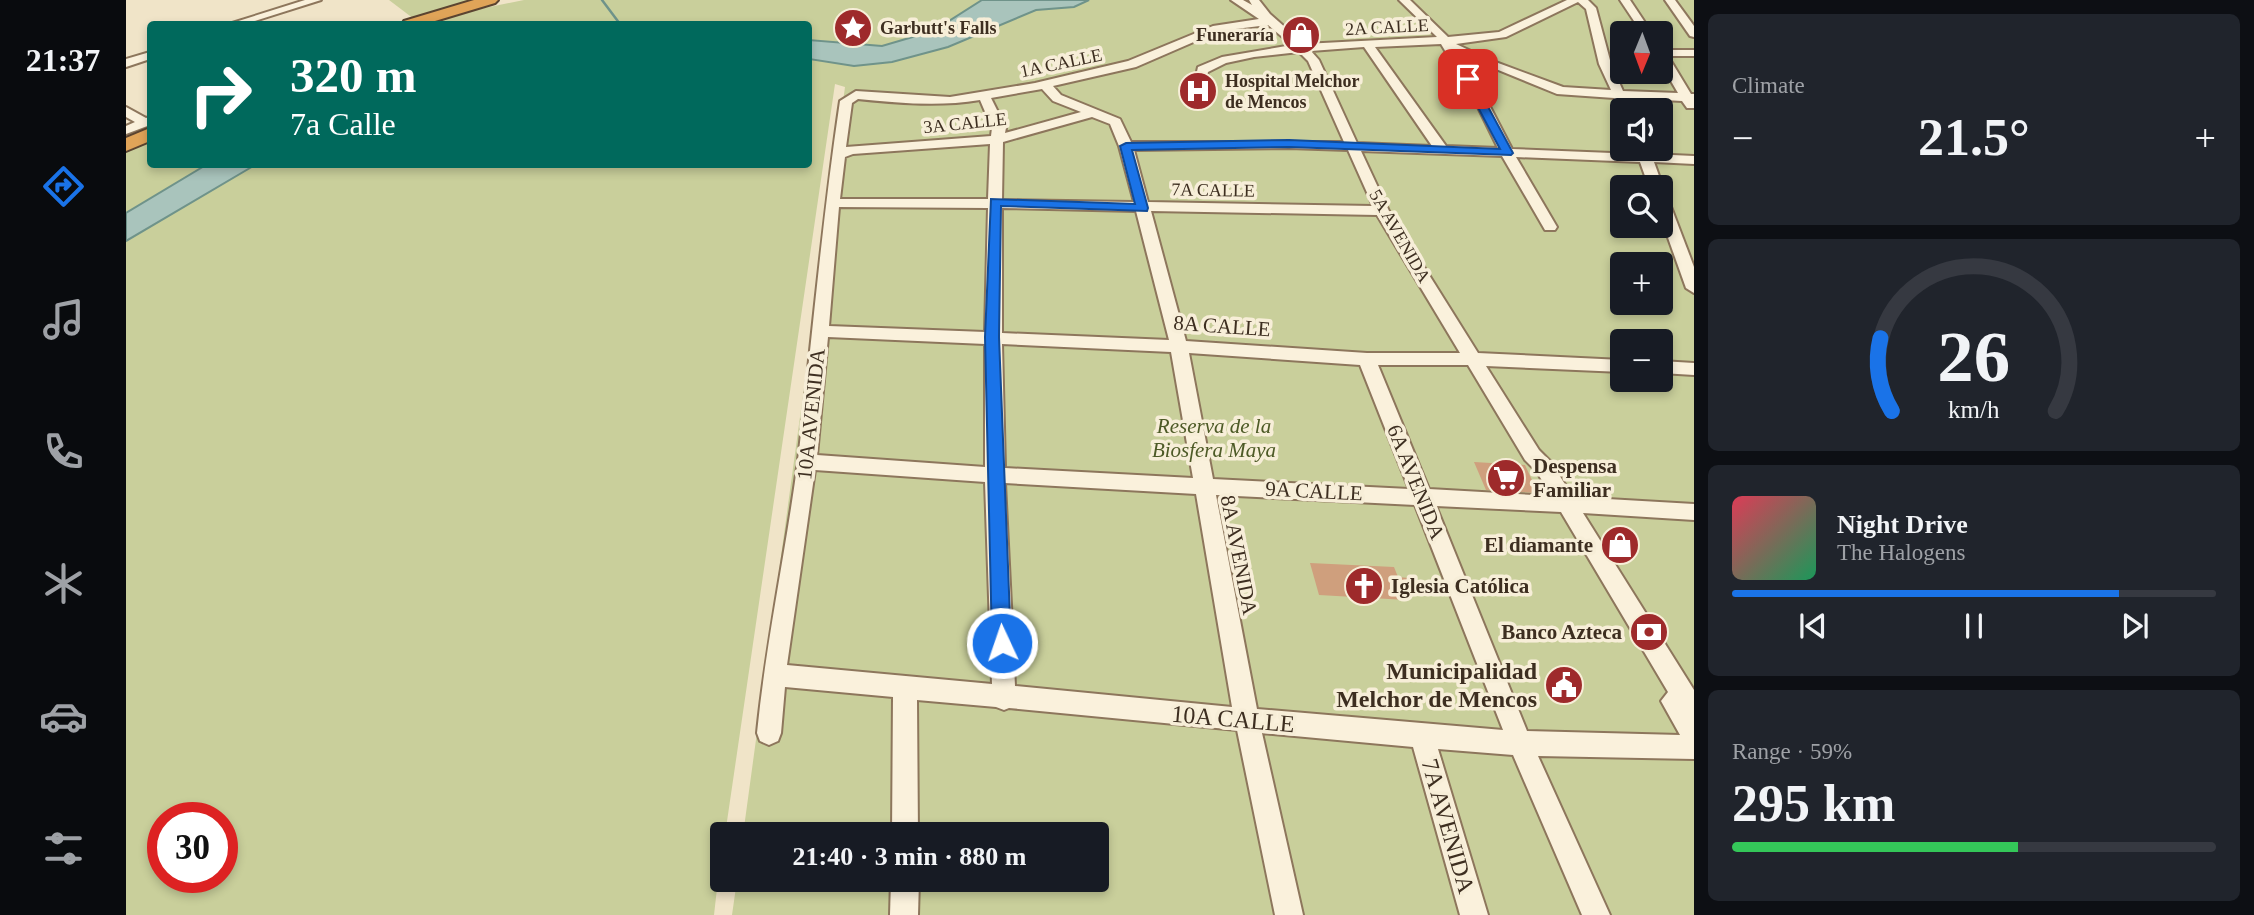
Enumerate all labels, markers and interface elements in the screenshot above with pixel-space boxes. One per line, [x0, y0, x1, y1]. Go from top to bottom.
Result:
place icon: Garbutt's Falls [832, 7, 874, 49]
shop icon: Funeraría [1280, 14, 1322, 56]
street label: 2A CALLE [1345, 15, 1429, 39]
place label: Garbutt's Falls [880, 18, 997, 38]
north arrow [1610, 21, 1673, 84]
map controls [1610, 21, 1673, 392]
place label: Funeraría [1196, 25, 1274, 45]
text: 21:37 [26, 42, 100, 78]
street label: 1A CALLE [1018, 45, 1104, 81]
text: 320 m [290, 48, 417, 103]
icon: right [175, 49, 266, 140]
pin [1438, 49, 1498, 109]
icon: arrive [1449, 60, 1487, 98]
hospital icon: Hospital Melchor de Mencos [1177, 70, 1219, 112]
place label: Hospital Melchor de Mencos [1225, 71, 1359, 112]
text: Climate [1732, 73, 1805, 98]
button: sound [1610, 98, 1673, 161]
text: 7a Calle [290, 106, 396, 142]
street label: 3A CALLE [922, 109, 1008, 137]
text: 21.5° [1918, 109, 2030, 166]
text: − [1732, 117, 1753, 159]
text: + [2195, 117, 2216, 159]
icon: directions [39, 162, 88, 211]
button: search [1610, 175, 1673, 238]
street label: 7A CALLE [1171, 179, 1255, 201]
street label: 5A AVENIDA [1365, 186, 1435, 286]
button: + [1610, 252, 1673, 315]
icon: music [39, 295, 88, 344]
street label: 8A CALLE [1173, 311, 1271, 341]
text: 26 [1938, 316, 2010, 397]
button: − [1610, 329, 1673, 392]
street label: 10A AVENIDA [792, 346, 830, 481]
text: km/h [1948, 396, 2000, 423]
park label: Reserva de la Biosfera Maya [1152, 414, 1276, 462]
street label: 6A AVENIDA [1382, 421, 1450, 544]
icon: phone [39, 427, 88, 476]
place label: Despensa Familiar [1533, 454, 1618, 502]
supermarket icon: Despensa Familiar [1485, 457, 1527, 499]
street label: 9A CALLE [1265, 476, 1363, 506]
street label: 8A AVENIDA [1216, 493, 1263, 618]
text: Night Drive [1837, 510, 1968, 539]
shop icon: El diamante [1599, 524, 1641, 566]
place label: El diamante [1484, 533, 1593, 557]
text: The Halogens [1837, 540, 1965, 565]
icon: climate [39, 559, 88, 608]
church icon: Iglesia Católica [1343, 565, 1385, 607]
place label: Iglesia Católica [1391, 574, 1530, 598]
position arrow [965, 606, 1039, 680]
icon: previous [1794, 607, 1832, 645]
icon: pause [1955, 607, 1993, 645]
icon: next [2116, 607, 2154, 645]
bank icon: Banco Azteca [1628, 611, 1670, 653]
place label: Banco Azteca [1501, 620, 1622, 644]
place label: Municipalidad Melchor de Mencos [1336, 658, 1538, 712]
public building icon: Municipalidad Melchor de Mencos [1543, 664, 1585, 706]
icon: car [39, 692, 88, 741]
street label: 10A CALLE [1170, 701, 1296, 737]
text: Range · 59% [1732, 739, 1852, 764]
street label: 7A AVENIDA [1416, 756, 1480, 897]
text: 295 km [1732, 775, 1895, 832]
speed limit sign: 30 [147, 802, 238, 893]
icon: filters [39, 824, 88, 873]
text: 21:40 · 3 min · 880 m [793, 842, 1027, 871]

